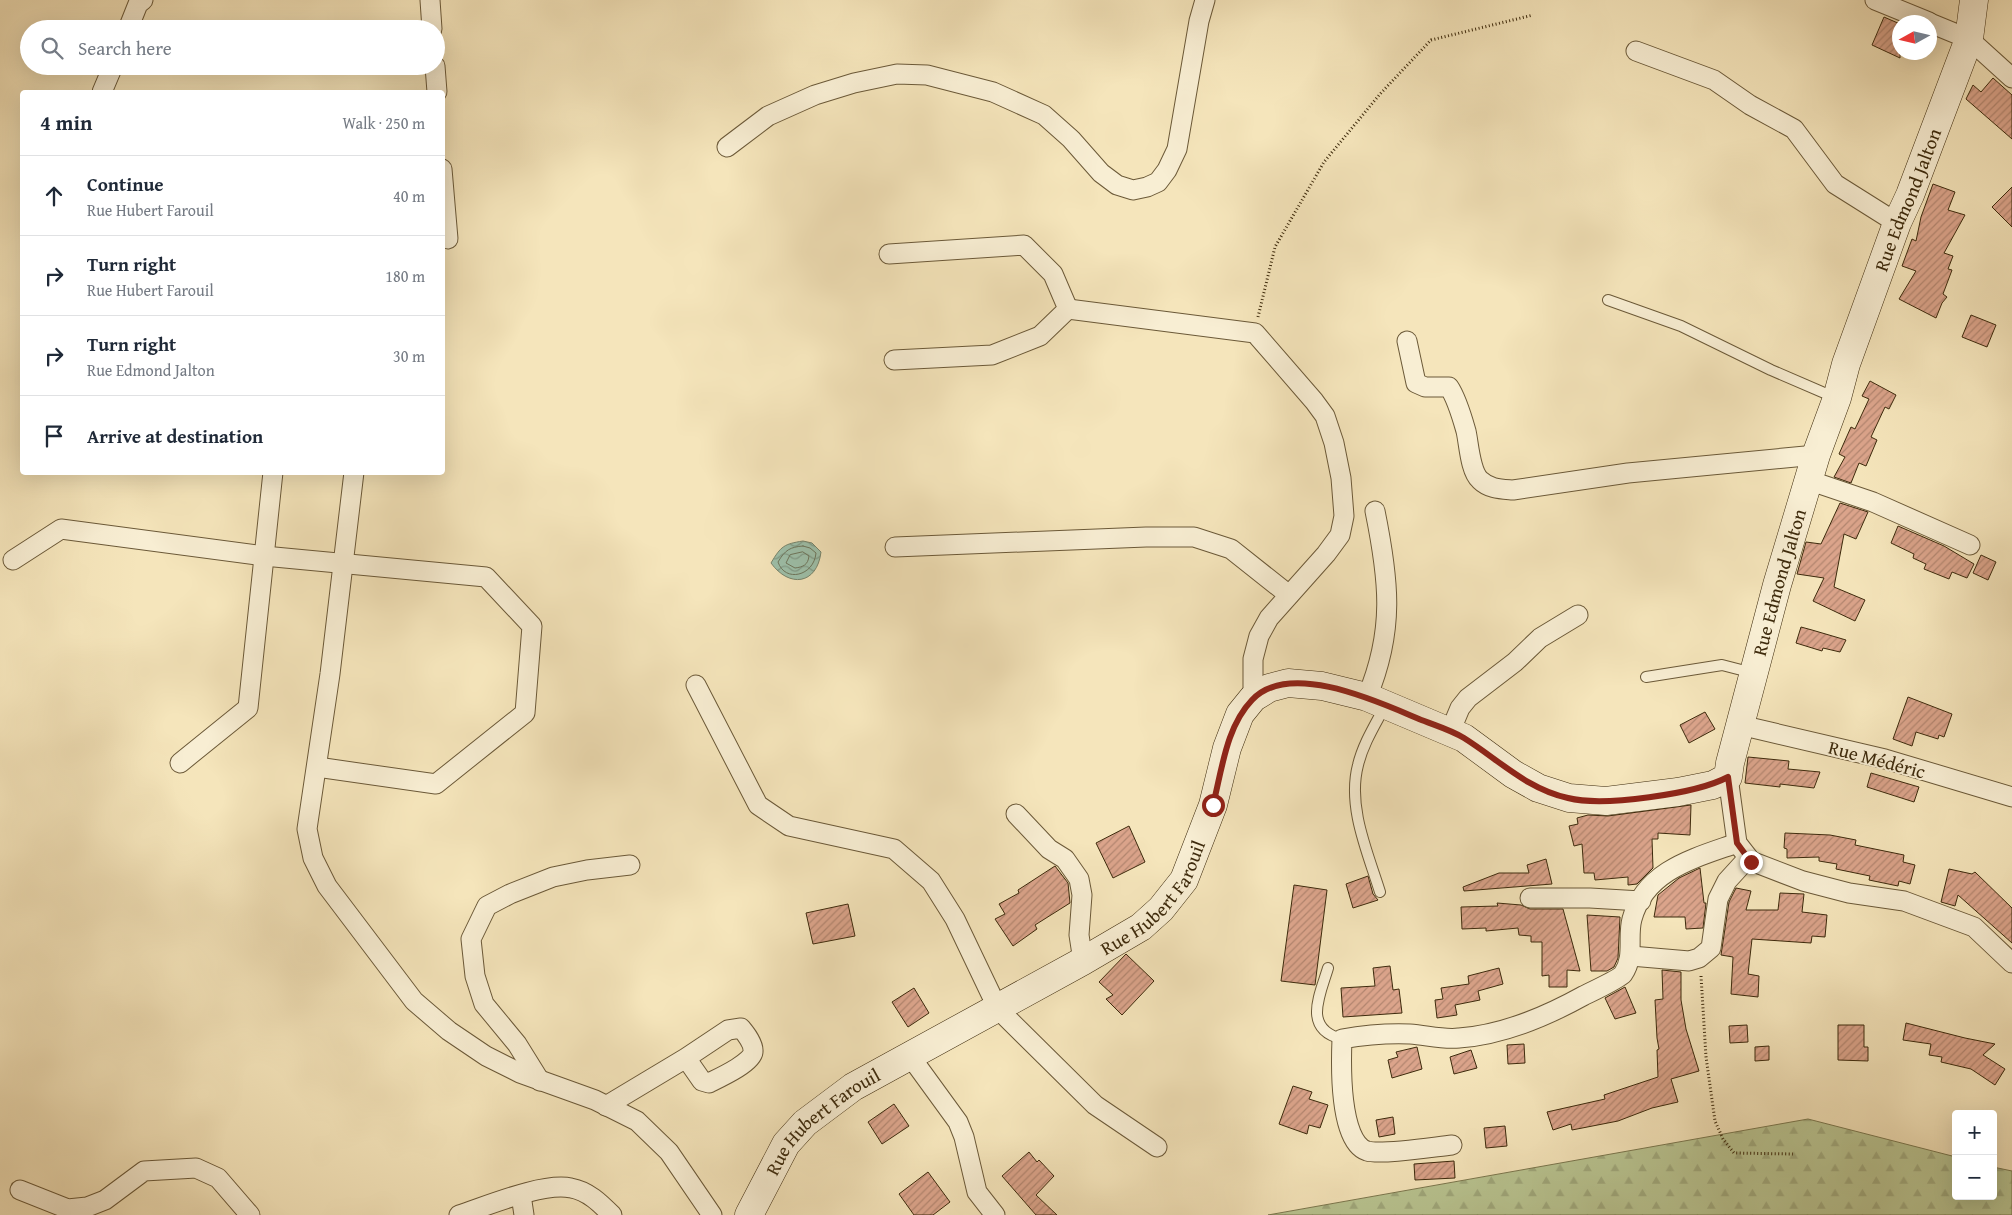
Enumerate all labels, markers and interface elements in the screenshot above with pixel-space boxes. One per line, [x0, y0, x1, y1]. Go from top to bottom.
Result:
north arrow [1892, 15, 1937, 60]
search box [20, 20, 445, 75]
icon: search [38, 34, 66, 62]
text: Search here [78, 34, 172, 62]
text: 4 min [40, 107, 92, 138]
text: Walk · 250 m [342, 111, 425, 135]
street label: Rue Edmond Jalton [1867, 124, 1948, 275]
text: Continue [87, 170, 164, 198]
icon: ahead [40, 182, 68, 210]
text: 40 m [393, 184, 425, 208]
text: Rue Hubert Farouil [87, 198, 214, 222]
text: Turn right [87, 250, 176, 278]
icon: right [40, 262, 68, 290]
text: 180 m [385, 264, 425, 288]
text: Rue Hubert Farouil [87, 278, 214, 302]
text: Turn right [87, 330, 176, 358]
icon: right [40, 342, 68, 370]
text: 30 m [393, 344, 425, 368]
text: Rue Edmond Jalton [87, 358, 215, 382]
icon: arrive [40, 422, 68, 450]
text: Arrive at destination [87, 422, 263, 450]
street label: Rue Edmond Jalton [1745, 505, 1813, 659]
street label: Rue Médéric [1825, 733, 1929, 785]
route start [1202, 794, 1225, 817]
street label: Rue Hubert Farouil [1095, 836, 1212, 962]
route end [1740, 851, 1763, 874]
street label: Rue Hubert Farouil [758, 1061, 885, 1180]
map controls [1952, 1110, 1997, 1200]
button: + [1952, 1110, 1997, 1155]
button: − [1952, 1155, 1997, 1200]

